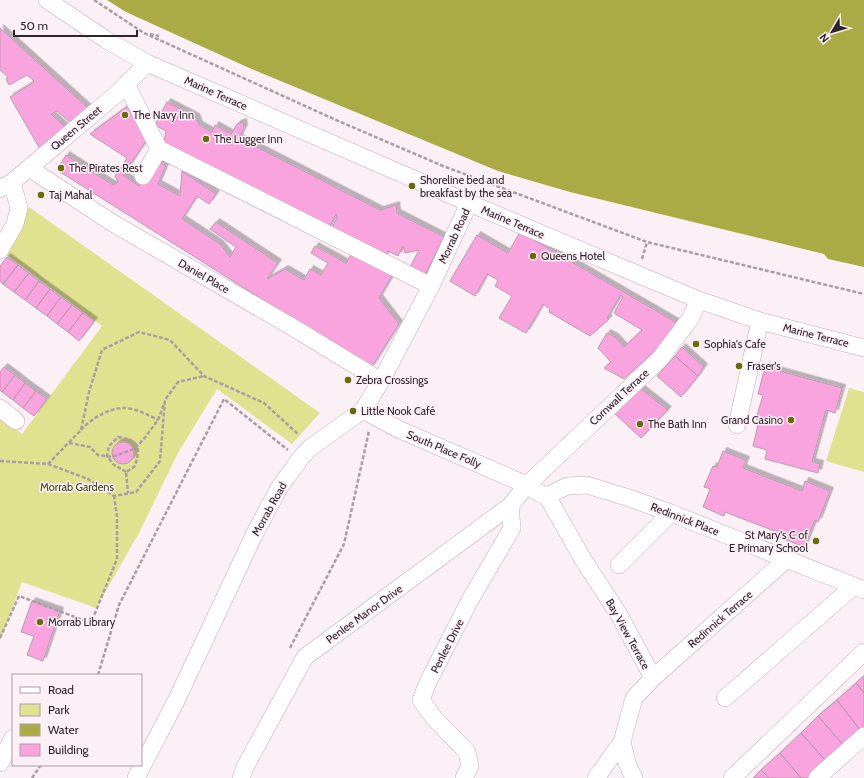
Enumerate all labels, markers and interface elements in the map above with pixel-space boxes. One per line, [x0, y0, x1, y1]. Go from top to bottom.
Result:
scale bar [14, 12, 137, 38]
north arrow [812, 12, 852, 52]
text: 50 m [20, 18, 48, 33]
text: N [816, 31, 832, 46]
street label: Marine Terrace [182, 73, 250, 113]
street label: Queen Street [48, 102, 105, 153]
place label: The Navy Inn [133, 108, 194, 122]
marker: The Navy Inn [120, 110, 130, 120]
place label: The Lugger Inn [214, 132, 283, 146]
marker: The Lugger Inn [201, 134, 211, 144]
place label: The Pirates Rest [69, 161, 143, 175]
marker: The Pirates Rest [56, 163, 66, 173]
place label: Shoreline bed and breakfast by the sea [420, 173, 513, 200]
marker: Shoreline bed and breakfast by the sea [407, 181, 417, 191]
place label: Taj Mahal [49, 188, 93, 202]
marker: Taj Mahal [36, 190, 46, 200]
street label: Marine Terrace [479, 202, 547, 242]
street label: Morrab Road [435, 206, 473, 266]
place label: Queens Hotel [541, 249, 606, 263]
marker: Queens Hotel [528, 251, 538, 261]
street label: Daniel Place [176, 256, 233, 297]
street label: Marine Terrace [782, 320, 851, 350]
place label: Sophia's Cafe [704, 337, 766, 351]
marker: Sophia's Cafe [691, 339, 701, 349]
place label: Fraser's [747, 359, 781, 373]
marker: Fraser's [734, 361, 744, 371]
street label: Cornwall Terrace [586, 366, 652, 428]
place label: Zebra Crossings [356, 373, 429, 387]
marker: Zebra Crossings [343, 375, 353, 385]
place label: Little Nook Café [361, 404, 436, 418]
marker: Little Nook Café [348, 406, 358, 416]
place label: Grand Casino [721, 413, 783, 427]
marker: Grand Casino [786, 415, 796, 425]
place label: The Bath Inn [648, 417, 707, 431]
marker: The Bath Inn [635, 419, 645, 429]
street label: South Place Folly [405, 427, 484, 471]
park label: Morrab Gardens [40, 480, 114, 494]
street label: Morrab Road [248, 480, 290, 538]
street label: Redinnick Place [649, 500, 722, 539]
place label: St Mary's C of E Primary School [729, 528, 808, 555]
marker: St Mary's C of E Primary School [811, 536, 821, 546]
street label: Penlee Manor Drive [323, 581, 405, 646]
street label: Redinnick Terrace [685, 587, 755, 651]
street label: Bay View Terrace [603, 596, 653, 672]
place label: Morrab Library [48, 615, 116, 629]
street label: Penlee Drive [427, 616, 467, 675]
marker: Morrab Library [35, 617, 45, 627]
legend [12, 674, 142, 766]
text: Road [48, 682, 74, 697]
text: Park [48, 702, 70, 717]
text: Water [48, 722, 79, 737]
text: Building [48, 742, 90, 757]

